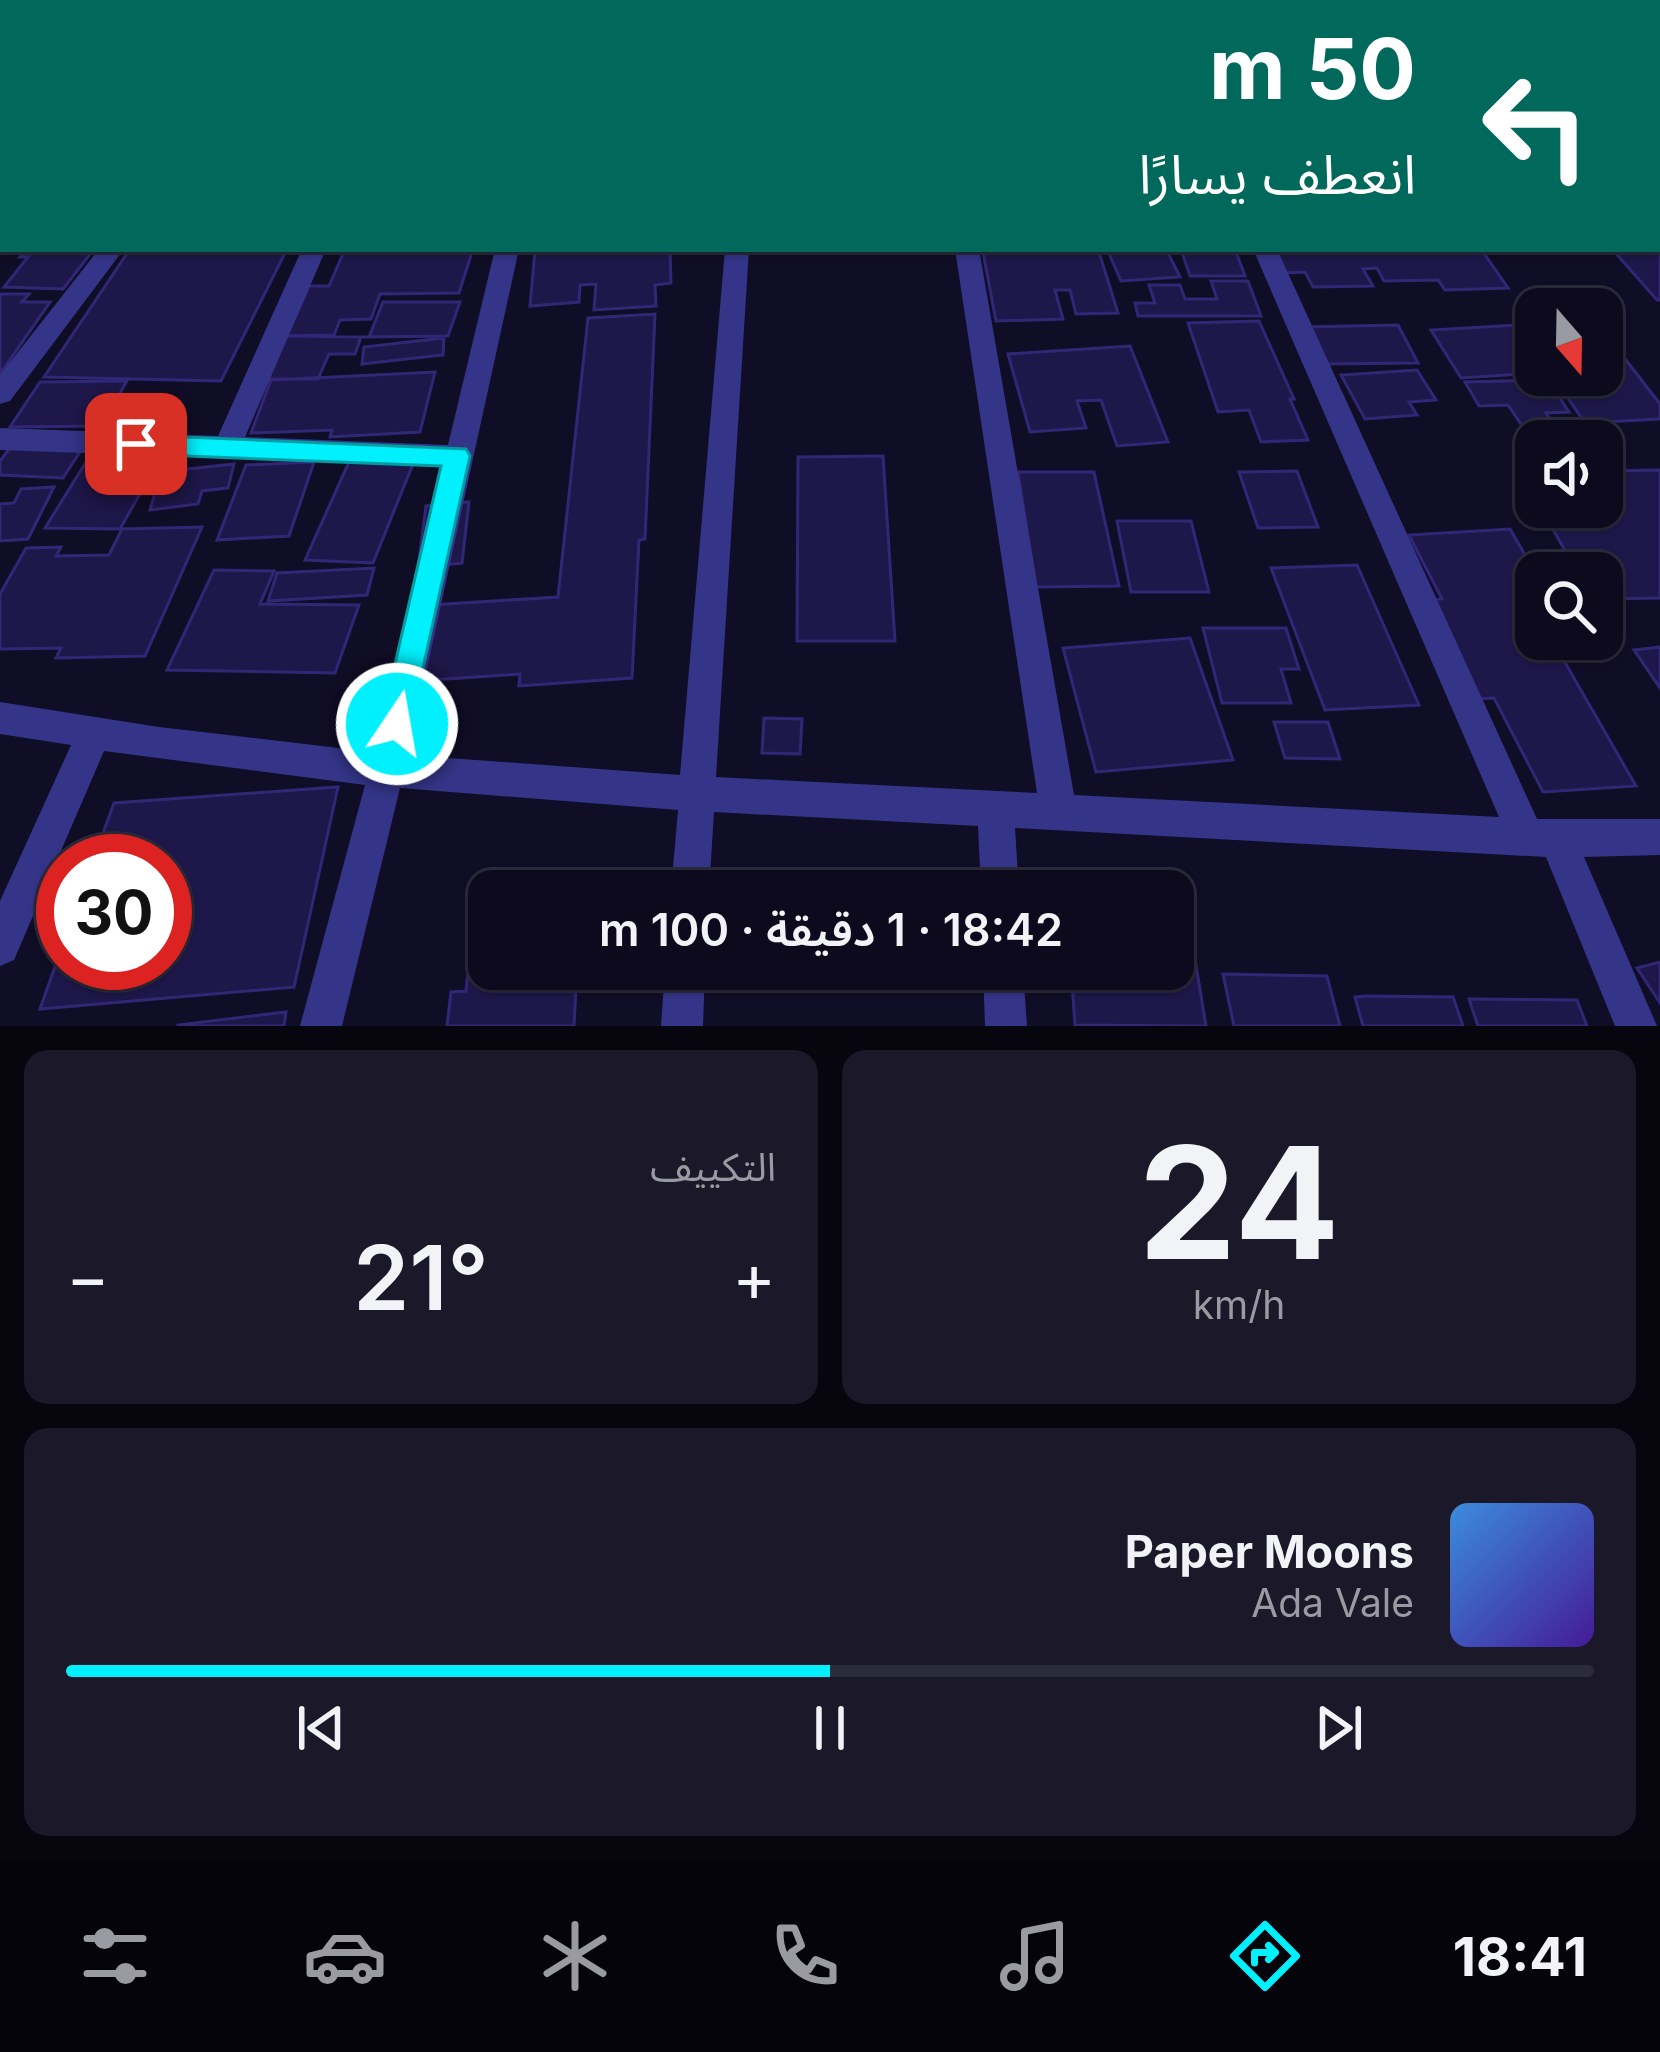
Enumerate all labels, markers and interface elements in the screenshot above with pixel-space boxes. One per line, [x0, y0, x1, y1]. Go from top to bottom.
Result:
text: 50 m [1209, 18, 1416, 119]
icon: left [1458, 48, 1614, 204]
text: انعطف يسارًا [1139, 142, 1416, 207]
north arrow [1515, 288, 1623, 396]
map controls [1515, 288, 1623, 660]
pin [85, 393, 187, 495]
icon: arrive [103, 411, 169, 477]
button: sound [1515, 420, 1623, 528]
button: search [1515, 552, 1623, 660]
position arrow [334, 661, 460, 787]
speed limit sign: 30 [36, 834, 192, 990]
text: 18:42 · 1 دقيقة · 100 m [599, 902, 1063, 957]
text: 24 [1138, 1108, 1340, 1297]
text: التكييف [650, 1143, 776, 1190]
text: 21° [353, 1223, 489, 1332]
text: − [66, 1237, 110, 1317]
text: + [732, 1237, 776, 1317]
text: km/h [1193, 1281, 1285, 1328]
text: Paper Moons [1125, 1524, 1414, 1579]
text: Ada Vale [1251, 1579, 1414, 1626]
icon: previous [288, 1695, 354, 1761]
icon: pause [797, 1695, 863, 1761]
icon: next [1306, 1695, 1372, 1761]
icon: filters [73, 1914, 157, 1998]
icon: car [303, 1914, 387, 1998]
icon: climate [533, 1914, 617, 1998]
icon: phone [763, 1914, 847, 1998]
icon: music [993, 1914, 1077, 1998]
icon: directions [1223, 1914, 1307, 1998]
text: 18:41 [1453, 1924, 1587, 1989]

